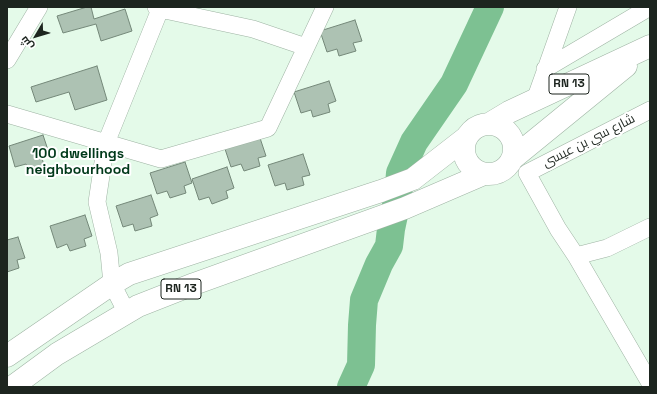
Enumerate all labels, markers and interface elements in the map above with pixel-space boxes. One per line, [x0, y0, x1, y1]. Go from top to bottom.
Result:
north arrow [16, 16, 56, 56]
text: ش [17, 34, 36, 53]
road number: RN 13 [549, 74, 589, 94]
street label: شارع سي بن عيسى [540, 111, 638, 171]
district label: 100 dwellings neighbourhood [26, 146, 130, 178]
road number: RN 13 [161, 279, 201, 299]

